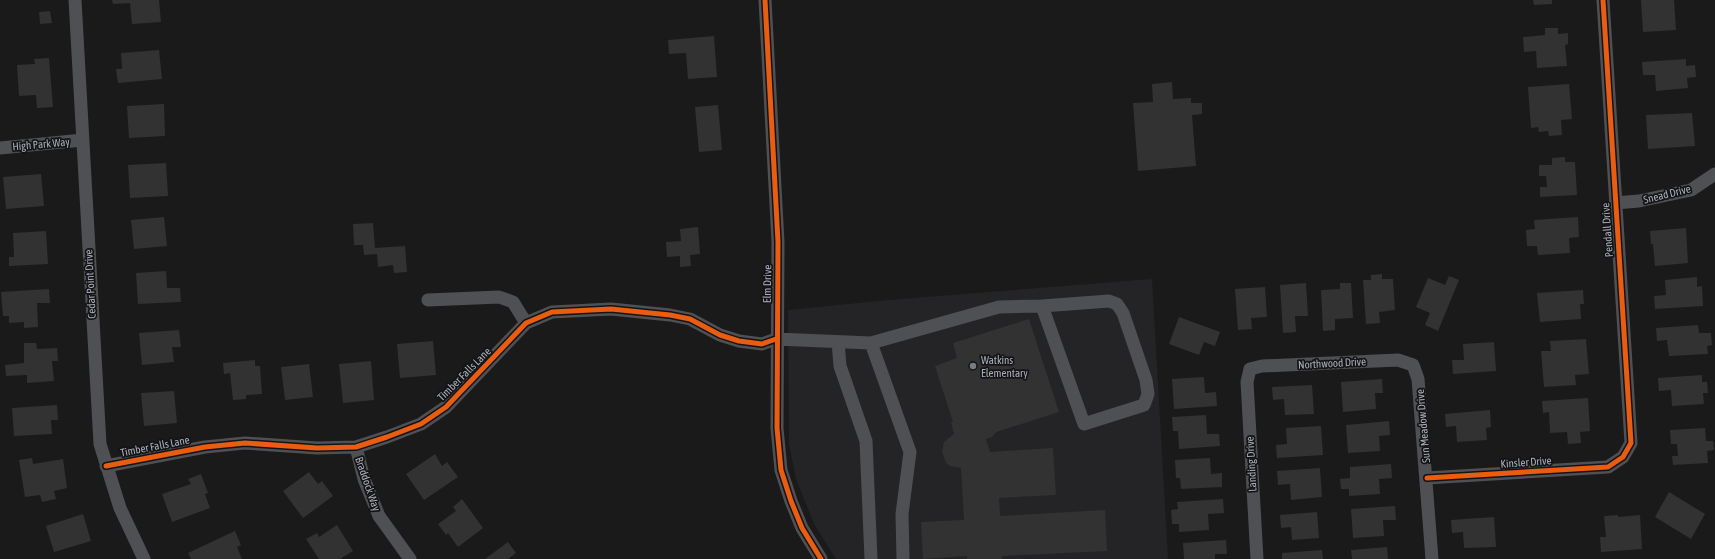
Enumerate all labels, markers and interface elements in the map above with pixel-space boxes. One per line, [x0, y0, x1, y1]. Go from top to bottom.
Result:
street label: High Park Way [12, 135, 71, 152]
street label: Snead Drive [1642, 182, 1692, 206]
street label: Pendall Drive [1599, 202, 1615, 258]
street label: Cedar Point Drive [82, 249, 98, 319]
street label: Elm Drive [761, 265, 773, 303]
street label: Timber Falls Lane [435, 345, 493, 403]
place label: Watkins Elementary [981, 354, 1028, 379]
street label: Northwood Drive [1298, 355, 1366, 371]
marker: Watkins Elementary [968, 361, 978, 371]
street label: Sun Meadow Drive [1414, 389, 1432, 463]
street label: Timber Falls Lane [119, 433, 191, 459]
street label: Landing Drive [1244, 436, 1258, 492]
street label: Kinsler Drive [1500, 454, 1552, 470]
street label: Braddock Way [353, 455, 383, 513]

